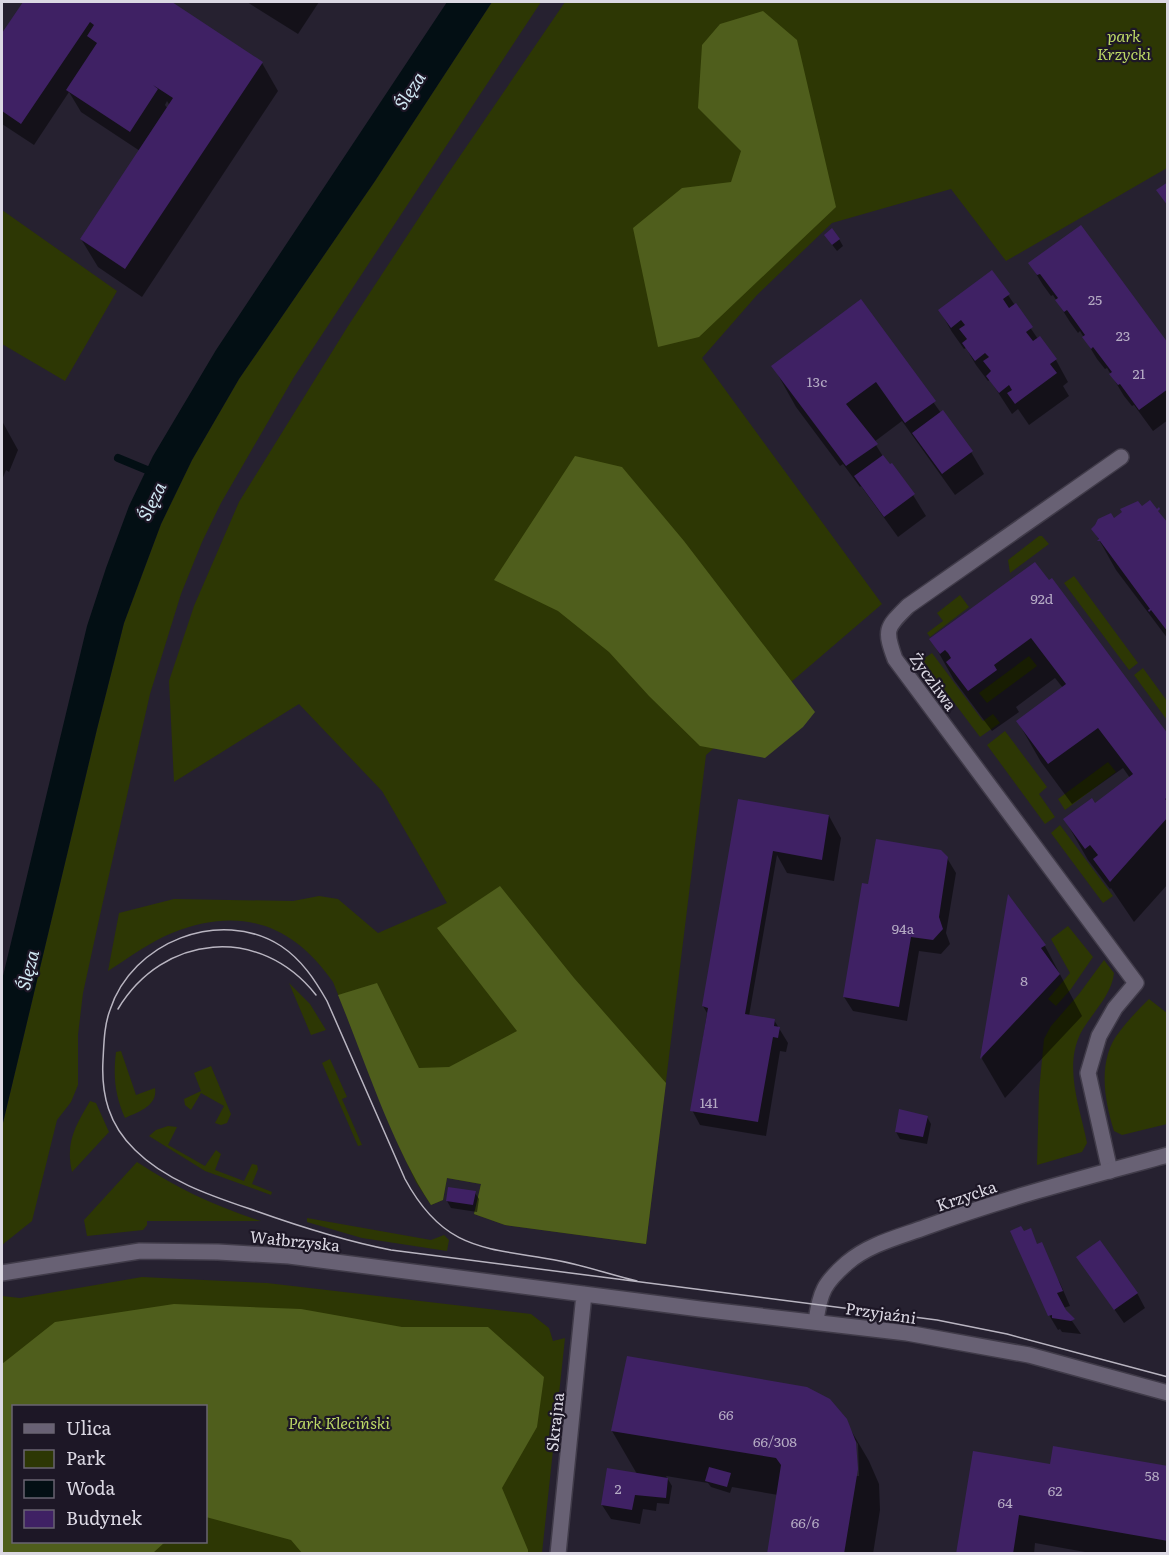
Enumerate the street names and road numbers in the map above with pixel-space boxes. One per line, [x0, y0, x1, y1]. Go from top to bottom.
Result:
street label: Życzliwa [905, 647, 964, 715]
street label: Krzycka [933, 1173, 1000, 1217]
street label: Wałbrzyska [249, 1223, 342, 1257]
street label: Przyjaźni [844, 1295, 918, 1329]
street label: Skrajna [539, 1391, 569, 1453]

